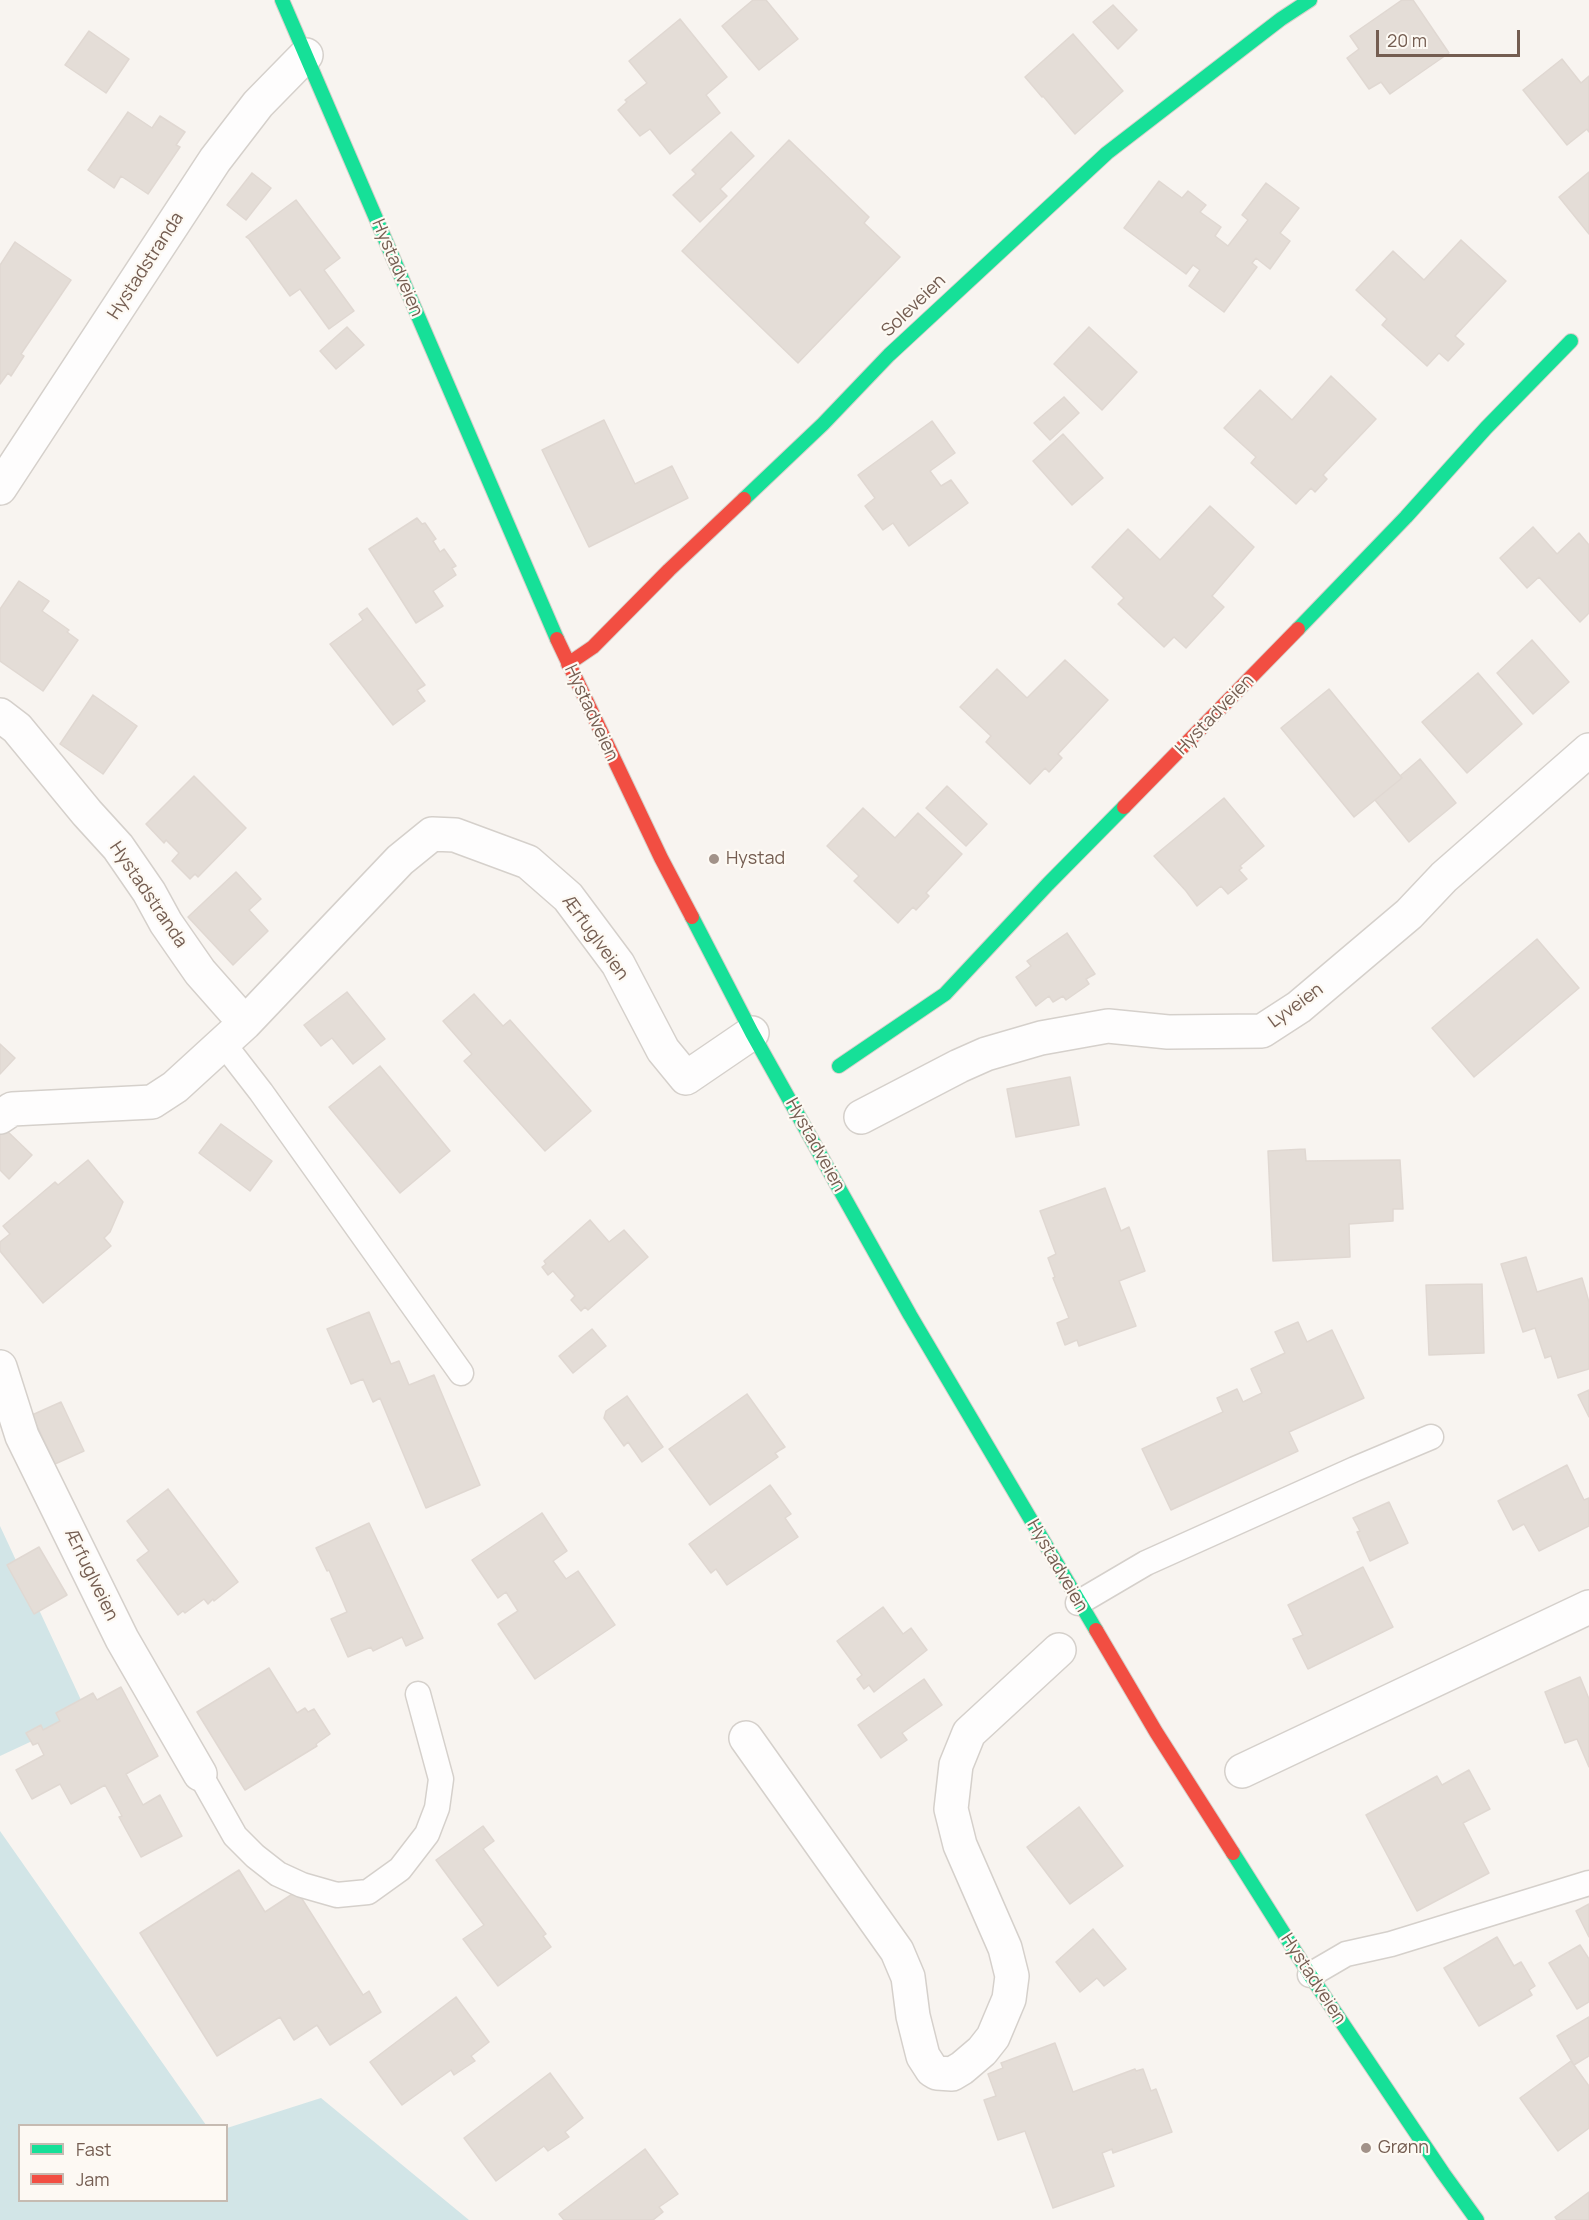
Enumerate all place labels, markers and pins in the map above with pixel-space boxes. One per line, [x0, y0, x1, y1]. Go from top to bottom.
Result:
place label: Hystad [726, 848, 785, 870]
marker: Hystad [707, 852, 721, 866]
place label: Grønn [1378, 2137, 1429, 2159]
marker: Grønn [1359, 2141, 1373, 2155]

